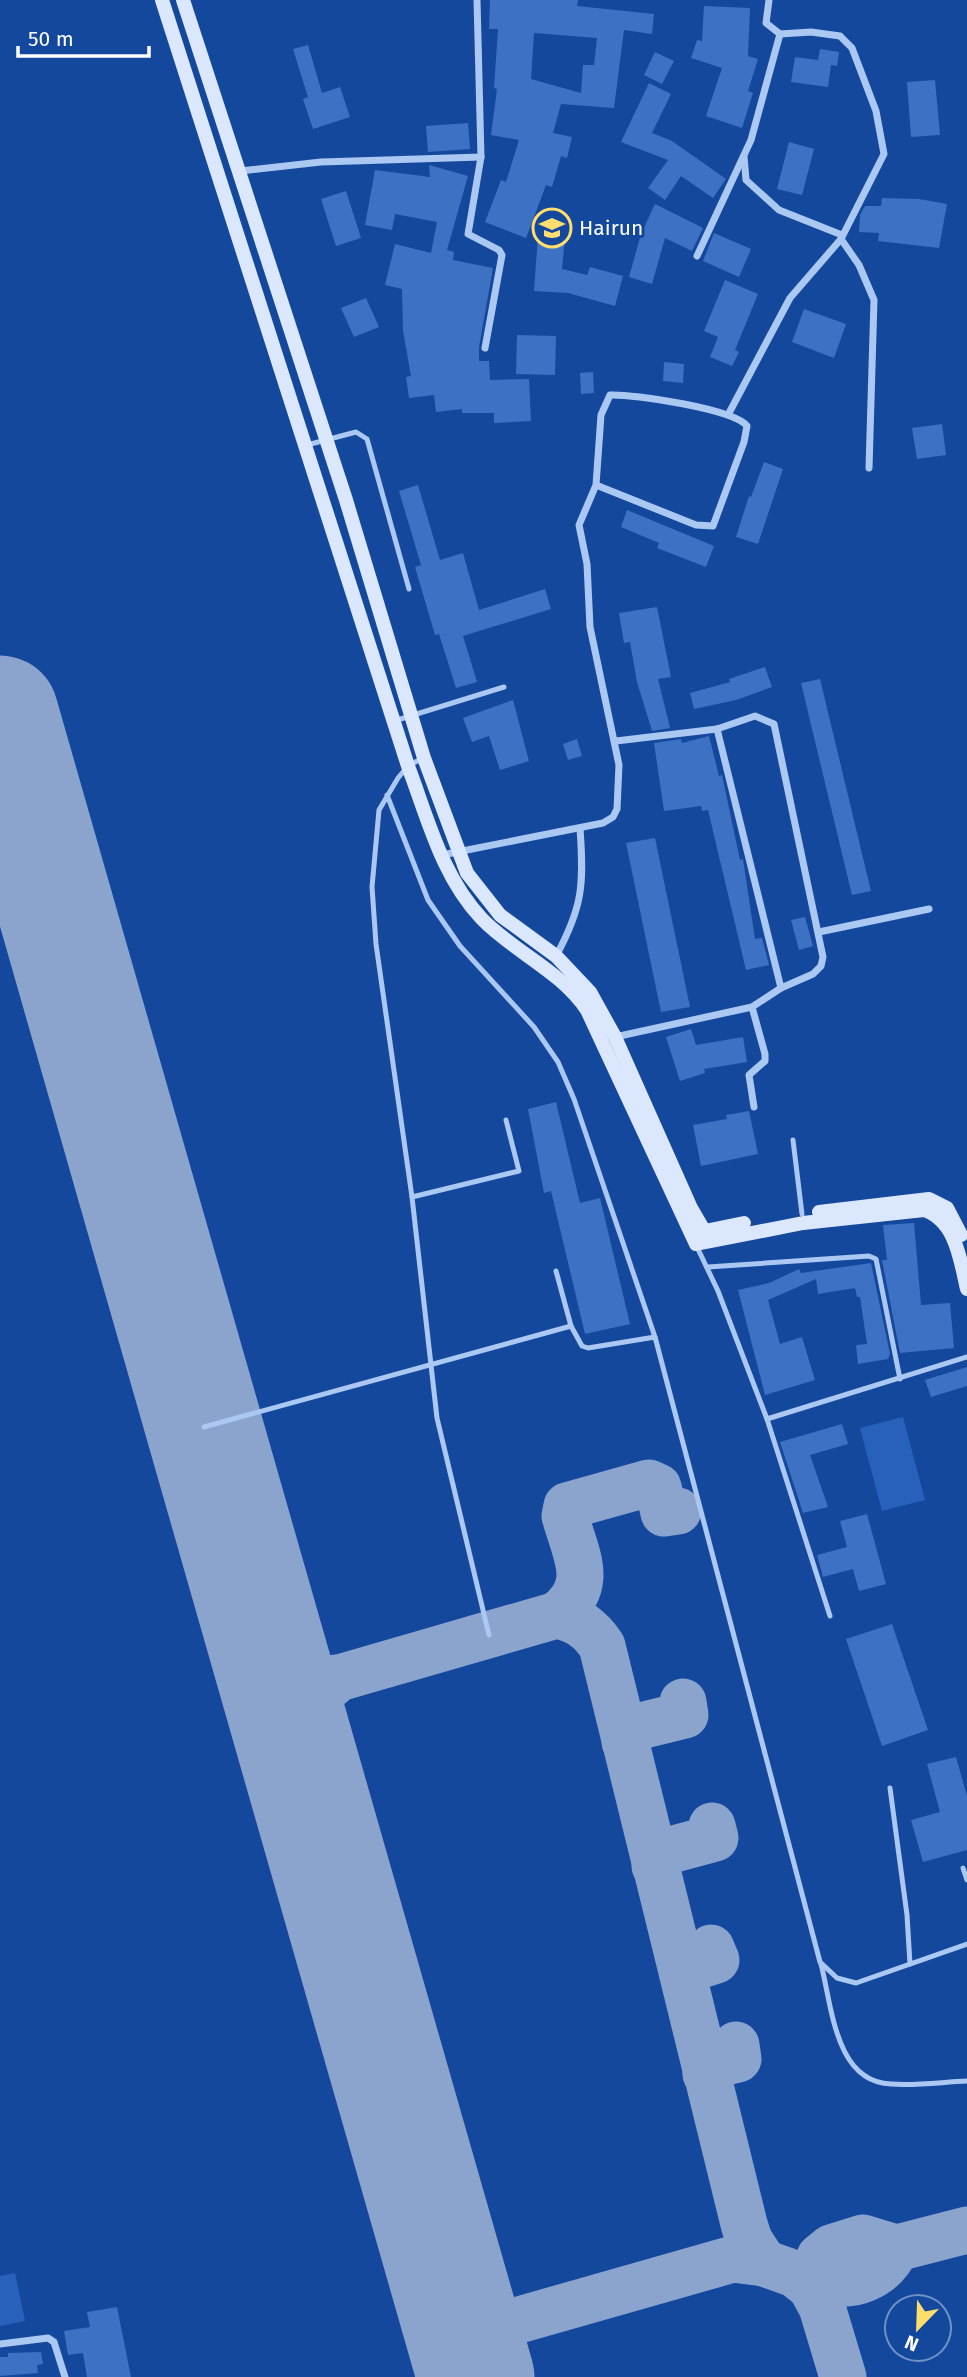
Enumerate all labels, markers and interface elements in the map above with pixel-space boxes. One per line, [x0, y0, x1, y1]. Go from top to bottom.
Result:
scale bar [18, 14, 149, 58]
text: 50 m [28, 26, 74, 52]
school or university icon: Hairun [531, 207, 573, 249]
place label: Hairun [579, 215, 643, 241]
north arrow [883, 2293, 953, 2363]
text: N [901, 2330, 922, 2356]

